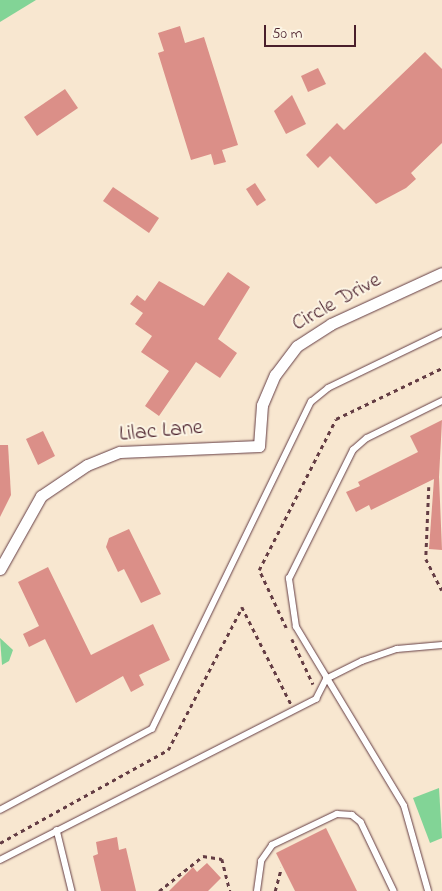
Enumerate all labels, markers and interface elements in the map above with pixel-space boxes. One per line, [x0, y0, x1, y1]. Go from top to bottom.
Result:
scale bar [267, 15, 360, 47]
text: 50 m [272, 23, 302, 45]
street label: Circle Drive [288, 268, 386, 338]
street label: Lilac Lane [118, 415, 204, 449]

